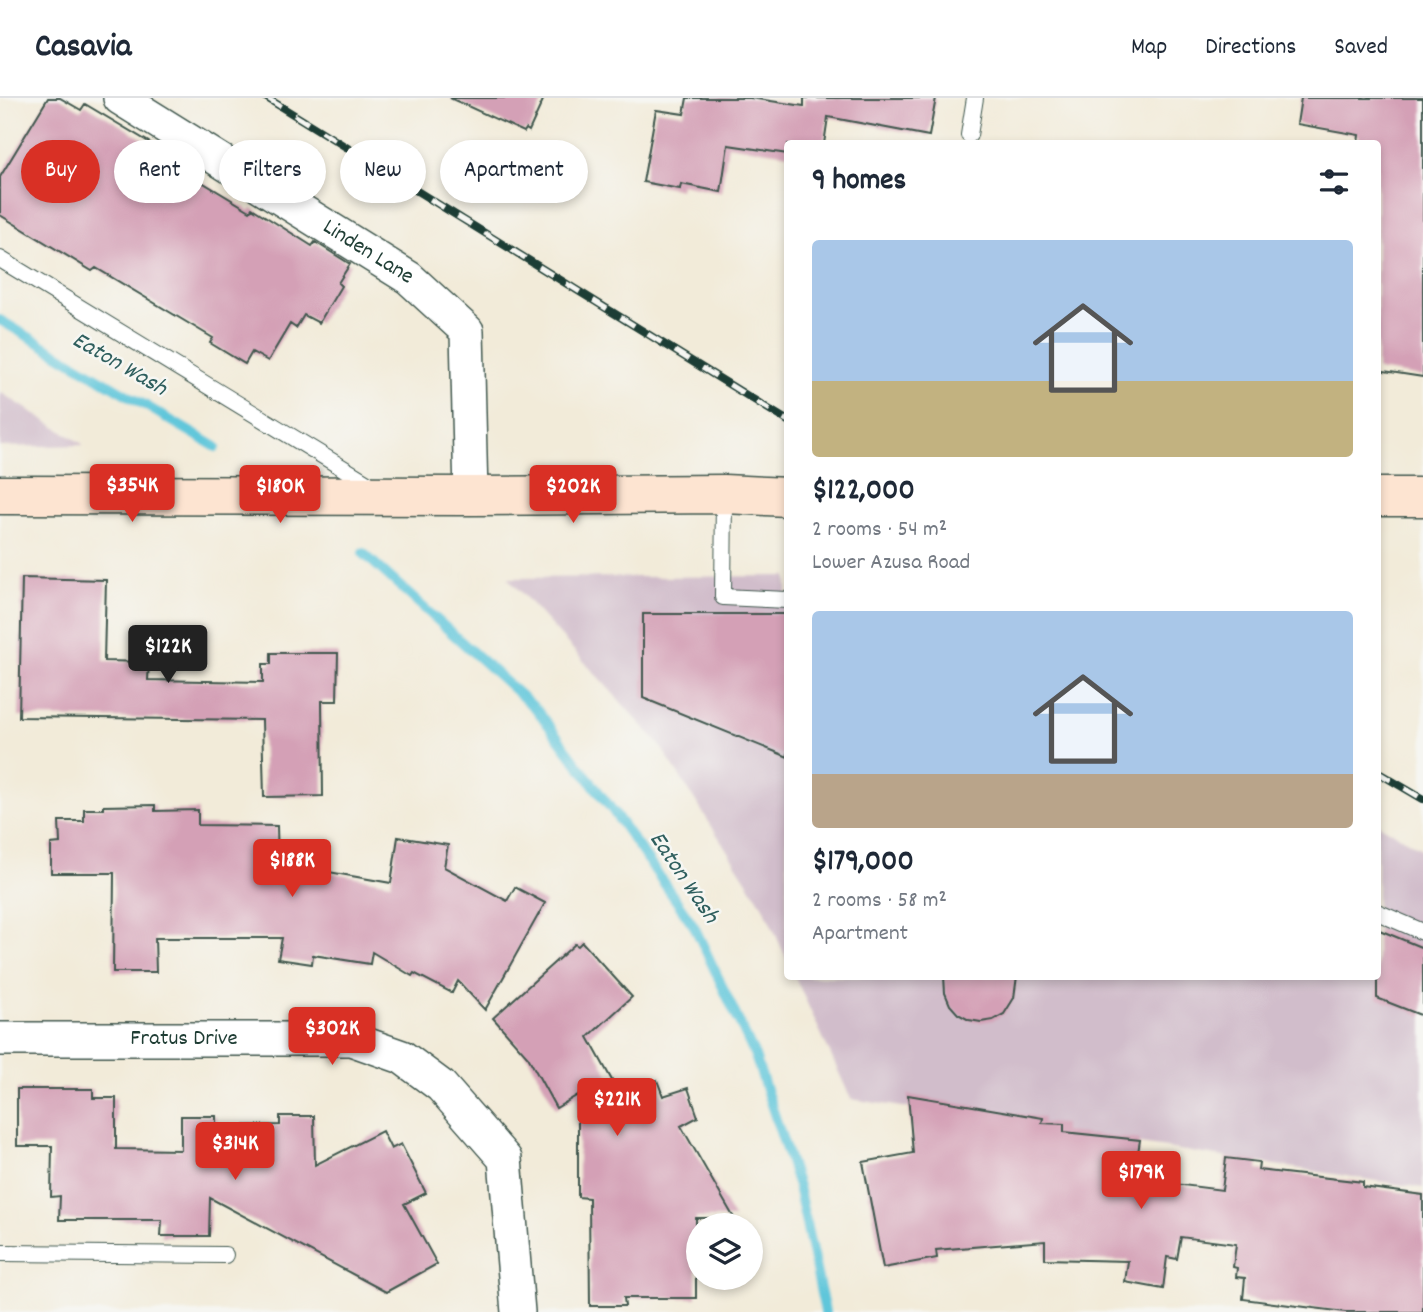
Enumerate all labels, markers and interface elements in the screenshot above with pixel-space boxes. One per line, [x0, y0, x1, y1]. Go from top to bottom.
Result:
text: Casavia [35, 25, 131, 72]
text: Map [1131, 31, 1167, 65]
text: Directions [1205, 31, 1296, 65]
text: Saved [1334, 31, 1388, 65]
chip: Buy [21, 140, 100, 203]
chip: Rent [114, 140, 205, 203]
chip: Filters [219, 140, 326, 203]
chip: New [340, 140, 426, 203]
chip: Apartment [440, 140, 588, 203]
text: 9 homes [812, 161, 906, 204]
icon: filters [1315, 163, 1353, 201]
street label: Linden Lane [316, 211, 420, 293]
icon: home [1020, 285, 1146, 411]
water label: Eaton Wash [65, 324, 174, 406]
pin: $354K [83, 464, 181, 524]
pin: $180K [231, 466, 329, 525]
pin: $202K [524, 466, 622, 525]
text: $354K [106, 470, 158, 503]
text: $180K [255, 471, 305, 504]
text: $202K [546, 471, 600, 504]
text: $122,000 [812, 471, 915, 514]
text: 2 rooms · 54 m² [812, 514, 947, 547]
text: Lower Azusa Road [812, 547, 970, 580]
pin: $122K [119, 626, 217, 685]
text: $122K [144, 631, 192, 664]
icon: home [1020, 656, 1146, 782]
water label: Eaton Wash [640, 825, 727, 932]
pin: $188K [243, 840, 341, 899]
text: $179,000 [812, 842, 914, 885]
text: $188K [269, 845, 315, 878]
text: 2 rooms · 58 m² [812, 885, 947, 918]
text: Apartment [812, 918, 908, 951]
pin: $302K [283, 1007, 381, 1067]
text: $302K [304, 1013, 360, 1046]
street label: Fratus Drive [130, 1023, 238, 1056]
pin: $221K [568, 1079, 666, 1138]
text: $221K [593, 1084, 641, 1117]
pin: $314K [186, 1122, 284, 1182]
text: $314K [211, 1128, 259, 1161]
pin: $179K [1092, 1152, 1190, 1211]
text: $179K [1118, 1157, 1164, 1190]
map controls [686, 1213, 763, 1290]
button: layers [686, 1213, 763, 1290]

